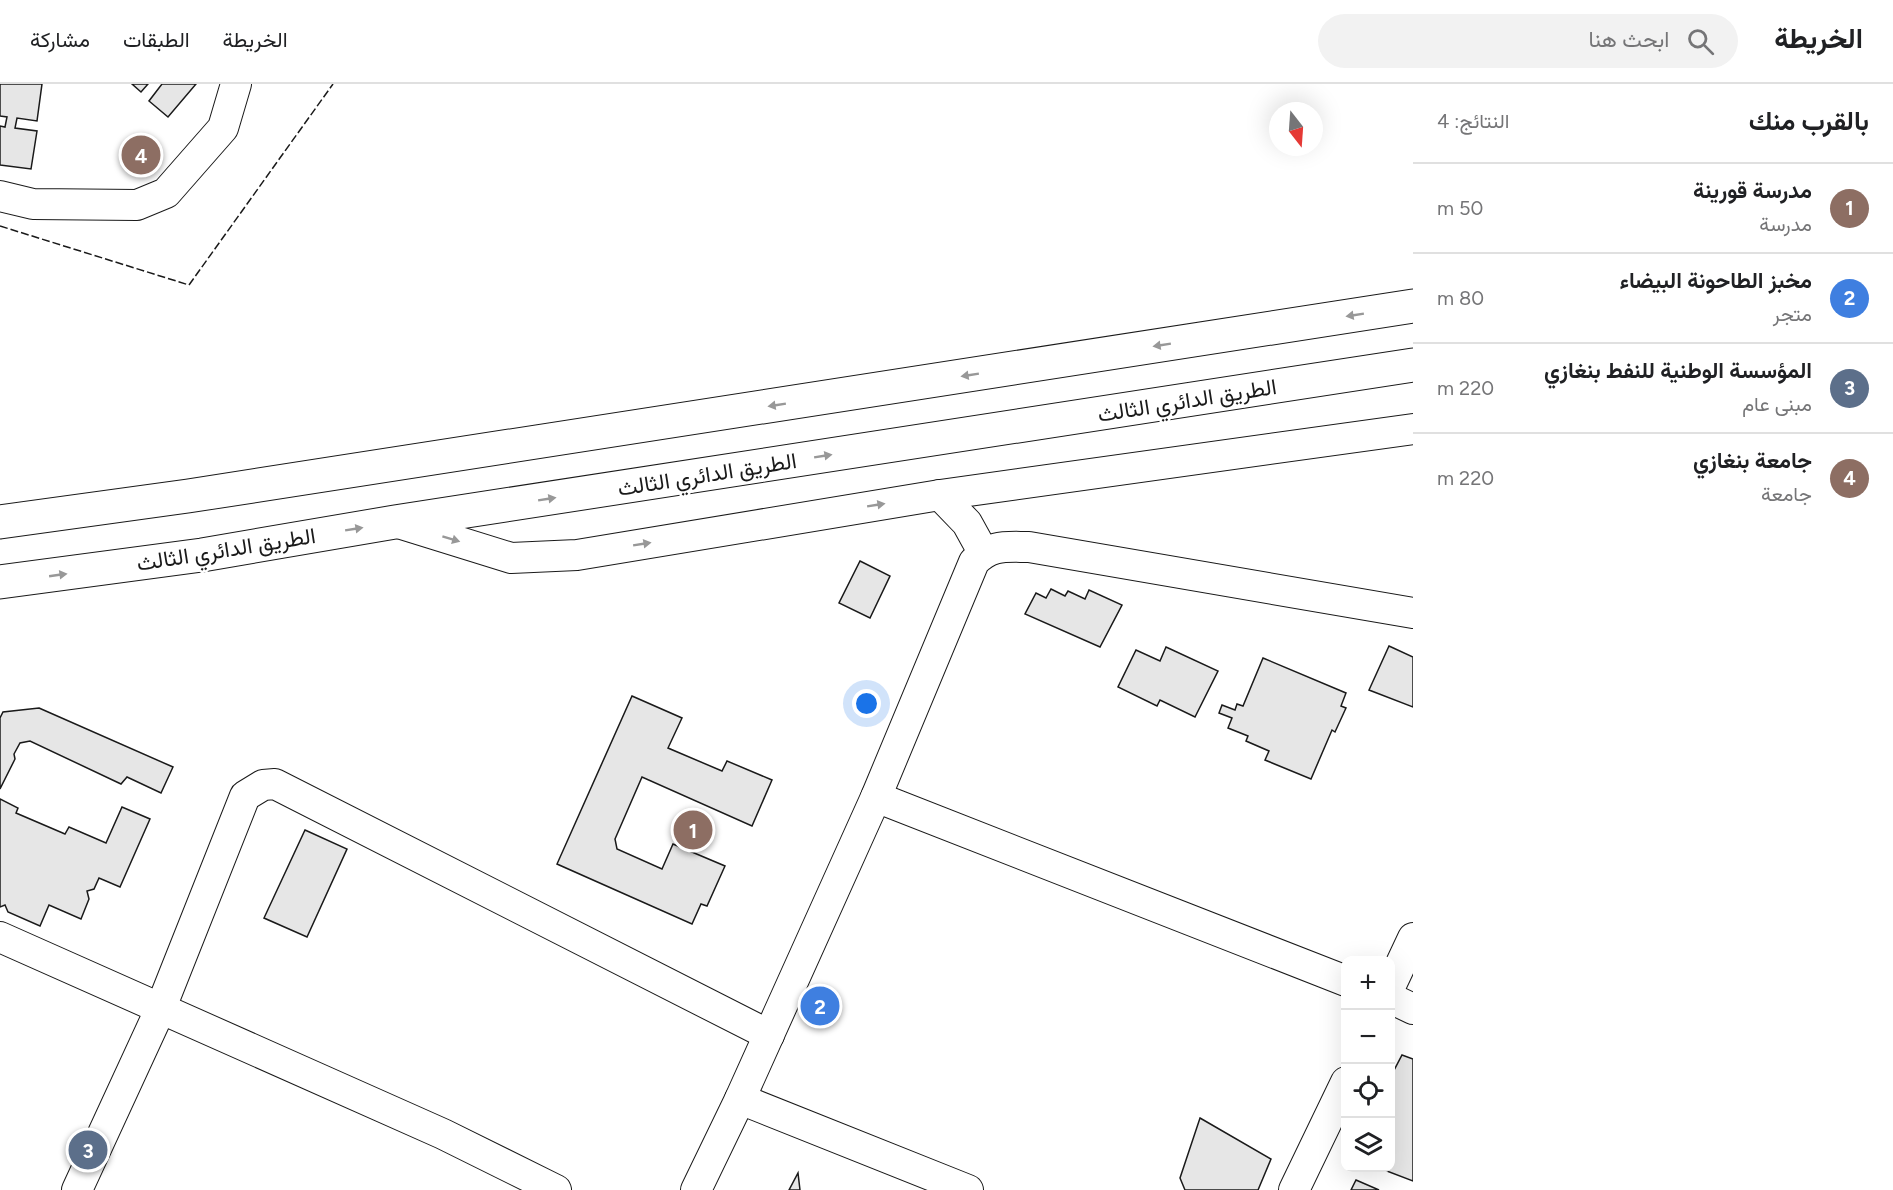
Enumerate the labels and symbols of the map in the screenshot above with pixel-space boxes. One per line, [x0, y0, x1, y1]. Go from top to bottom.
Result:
north arrow [1269, 102, 1323, 156]
pin: 4 [122, 132, 160, 178]
one-way arrow [1346, 311, 1365, 320]
one-way arrow [1153, 341, 1172, 350]
one-way arrow [960, 370, 979, 379]
street label: الطريق الدائري الثالث [1096, 373, 1279, 433]
one-way arrow [767, 400, 786, 409]
street label: الطريق الدائري الثالث [616, 447, 799, 507]
one-way arrow [813, 452, 832, 461]
one-way arrow [538, 494, 557, 503]
one-way arrow [866, 501, 885, 510]
street label: الطريق الدائري الثالث [135, 522, 318, 582]
one-way arrow [345, 524, 364, 533]
one-way arrow [442, 535, 460, 544]
one-way arrow [633, 539, 652, 548]
one-way arrow [49, 570, 68, 579]
your location [852, 689, 881, 718]
pin: 1 [674, 808, 712, 852]
pin: 2 [800, 984, 840, 1028]
pin: 3 [68, 1128, 107, 1172]

